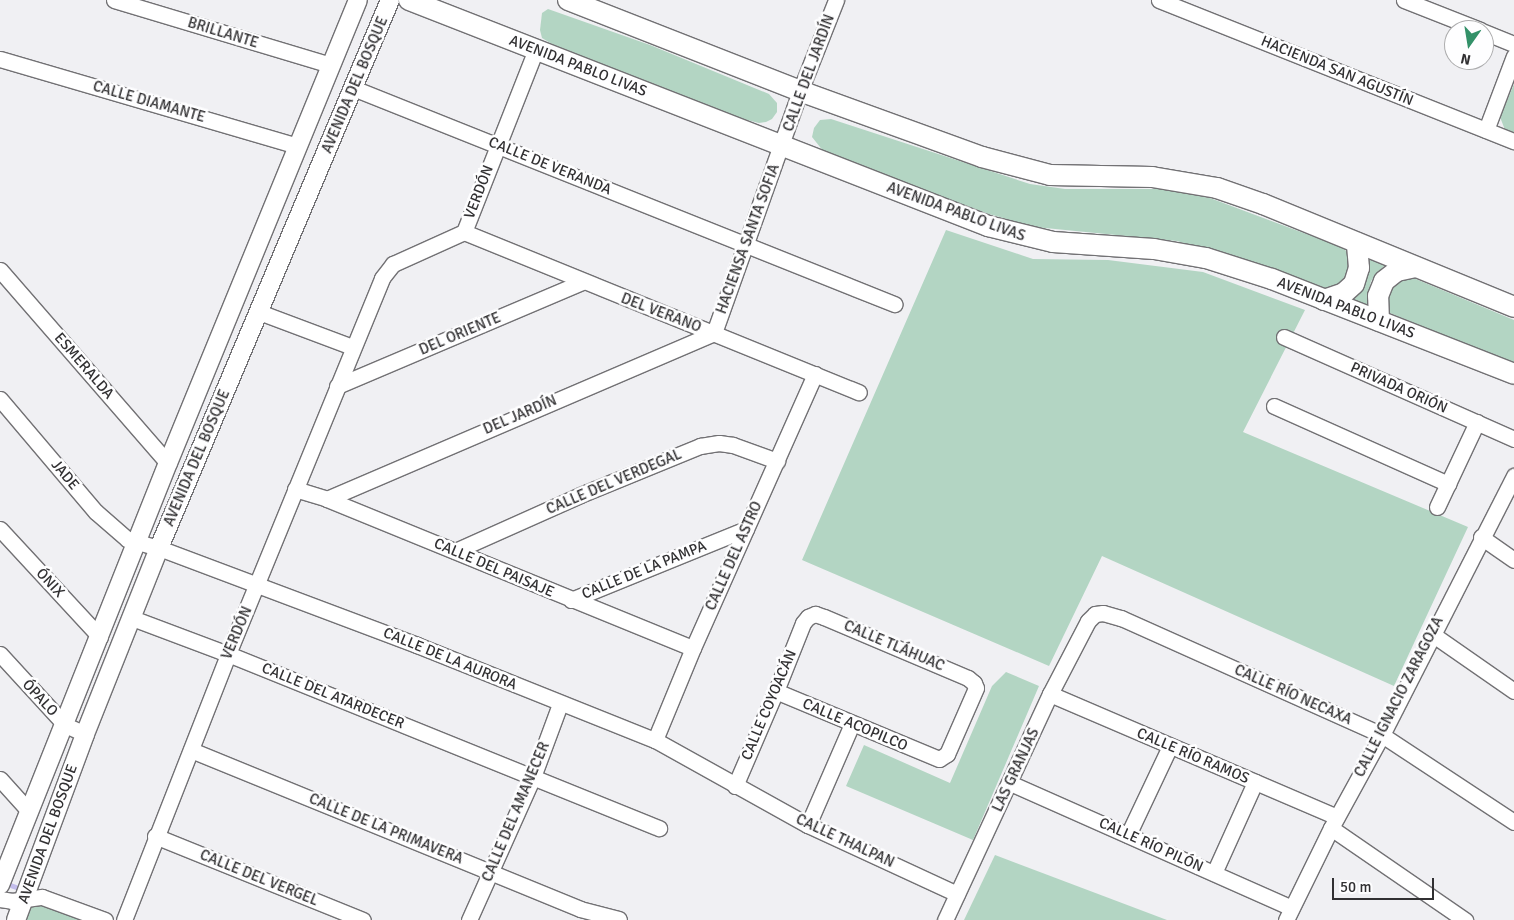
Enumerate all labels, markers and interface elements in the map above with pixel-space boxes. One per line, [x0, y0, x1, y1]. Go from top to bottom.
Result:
street label: CALLE DEL JARDÍN [779, 12, 839, 134]
street label: BRILLANTE [185, 14, 261, 52]
street label: AVENIDA DEL BOSQUE [318, 14, 392, 156]
north arrow [1444, 20, 1494, 70]
street label: AVENIDA PABLO LIVAS [507, 31, 649, 101]
street label: HACIENDA SAN AGUSTÍN [1258, 32, 1416, 110]
text: N [1459, 50, 1472, 69]
street label: CALLE DIAMANTE [91, 77, 207, 127]
street label: CALLE DE VERANDA [486, 133, 614, 199]
street label: HACIENSA SANTA SOFIA [712, 162, 784, 316]
street label: VERDÓN [461, 163, 497, 221]
street label: AVENIDA PABLO LIVAS [884, 179, 1028, 245]
street label: AVENIDA PABLO LIVAS [1275, 273, 1417, 343]
street label: DEL VERANO [618, 289, 704, 337]
street label: DEL ORIENTE [416, 309, 504, 359]
street label: ESMERALDA [50, 329, 118, 403]
street label: PRIVADA ORIÓN [1348, 359, 1450, 417]
street label: AVENIDA DEL BOSQUE [160, 387, 234, 529]
street label: DEL JARDÍN [481, 391, 559, 439]
street label: CALLE DEL VERDEGAL [544, 445, 684, 519]
street label: JADE [47, 456, 83, 494]
street label: CALLE DEL ASTRO [702, 499, 766, 613]
street label: CALLE DEL PAISAJE [431, 535, 557, 601]
street label: CALLE DE LA PAMPA [579, 537, 709, 603]
street label: ÓNIX [32, 565, 68, 601]
street label: VERDÓN [218, 604, 256, 662]
street label: CALLE IGNACIO ZARAGOZA [1351, 614, 1447, 780]
street label: CALLE TLÁHUAC [841, 617, 947, 675]
street label: CALLE DE LA AURORA [380, 624, 520, 694]
street label: CALLE COYOACÁN [738, 647, 800, 763]
street label: CALLE DEL ATARDECER [259, 659, 407, 733]
street label: CALLE RÍO NECAXA [1231, 661, 1355, 729]
street label: ÓPALO [18, 676, 62, 720]
street label: CALLE ACOPILCO [800, 695, 910, 755]
street label: CALLE RÍO RAMOS [1134, 724, 1252, 788]
street label: LAS GRANJAS [989, 725, 1043, 815]
street label: CALLE DEL AMANECER [478, 739, 554, 885]
street label: AVENIDA DEL BOSQUE [14, 762, 82, 906]
street label: CALLE DE LA PRIMAVERA [306, 790, 466, 868]
street label: CALLE THALPAN [793, 810, 897, 872]
street label: CALLE RÍO PILÓN [1096, 814, 1206, 876]
street label: CALLE DEL VERGEL [197, 846, 321, 910]
scale bar [1334, 868, 1436, 900]
text: 50 m [1340, 878, 1371, 896]

